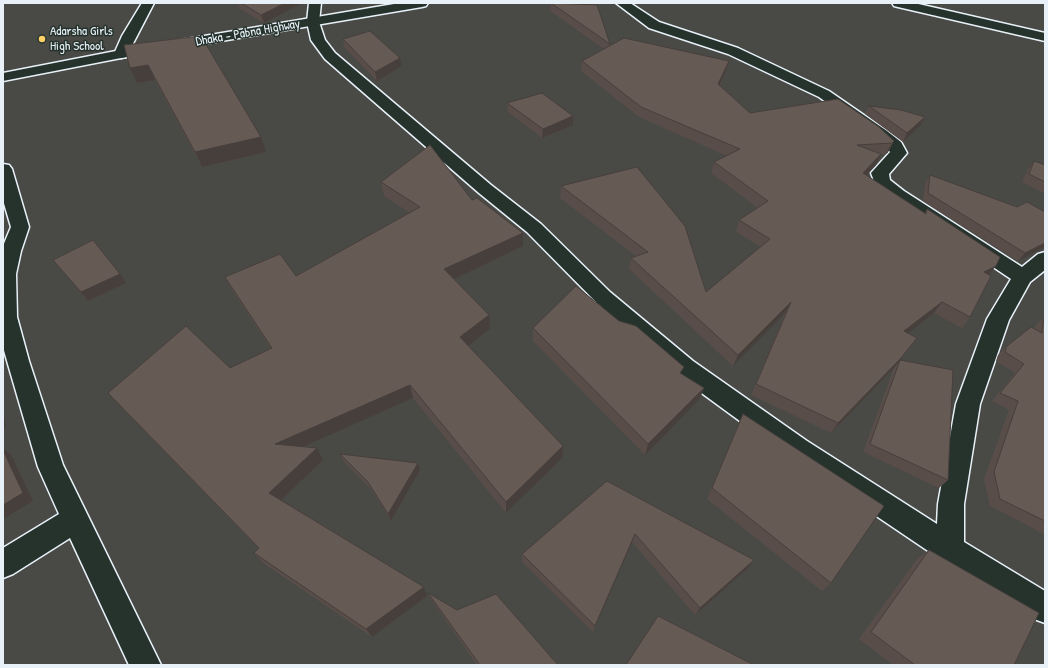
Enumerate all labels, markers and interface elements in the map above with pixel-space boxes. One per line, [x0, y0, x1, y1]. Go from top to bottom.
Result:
street label: Dhaka - Pabna Highway [194, 16, 302, 50]
place label: Adarsha Girls High School [50, 24, 113, 55]
marker: Adarsha Girls High School [37, 34, 47, 44]

